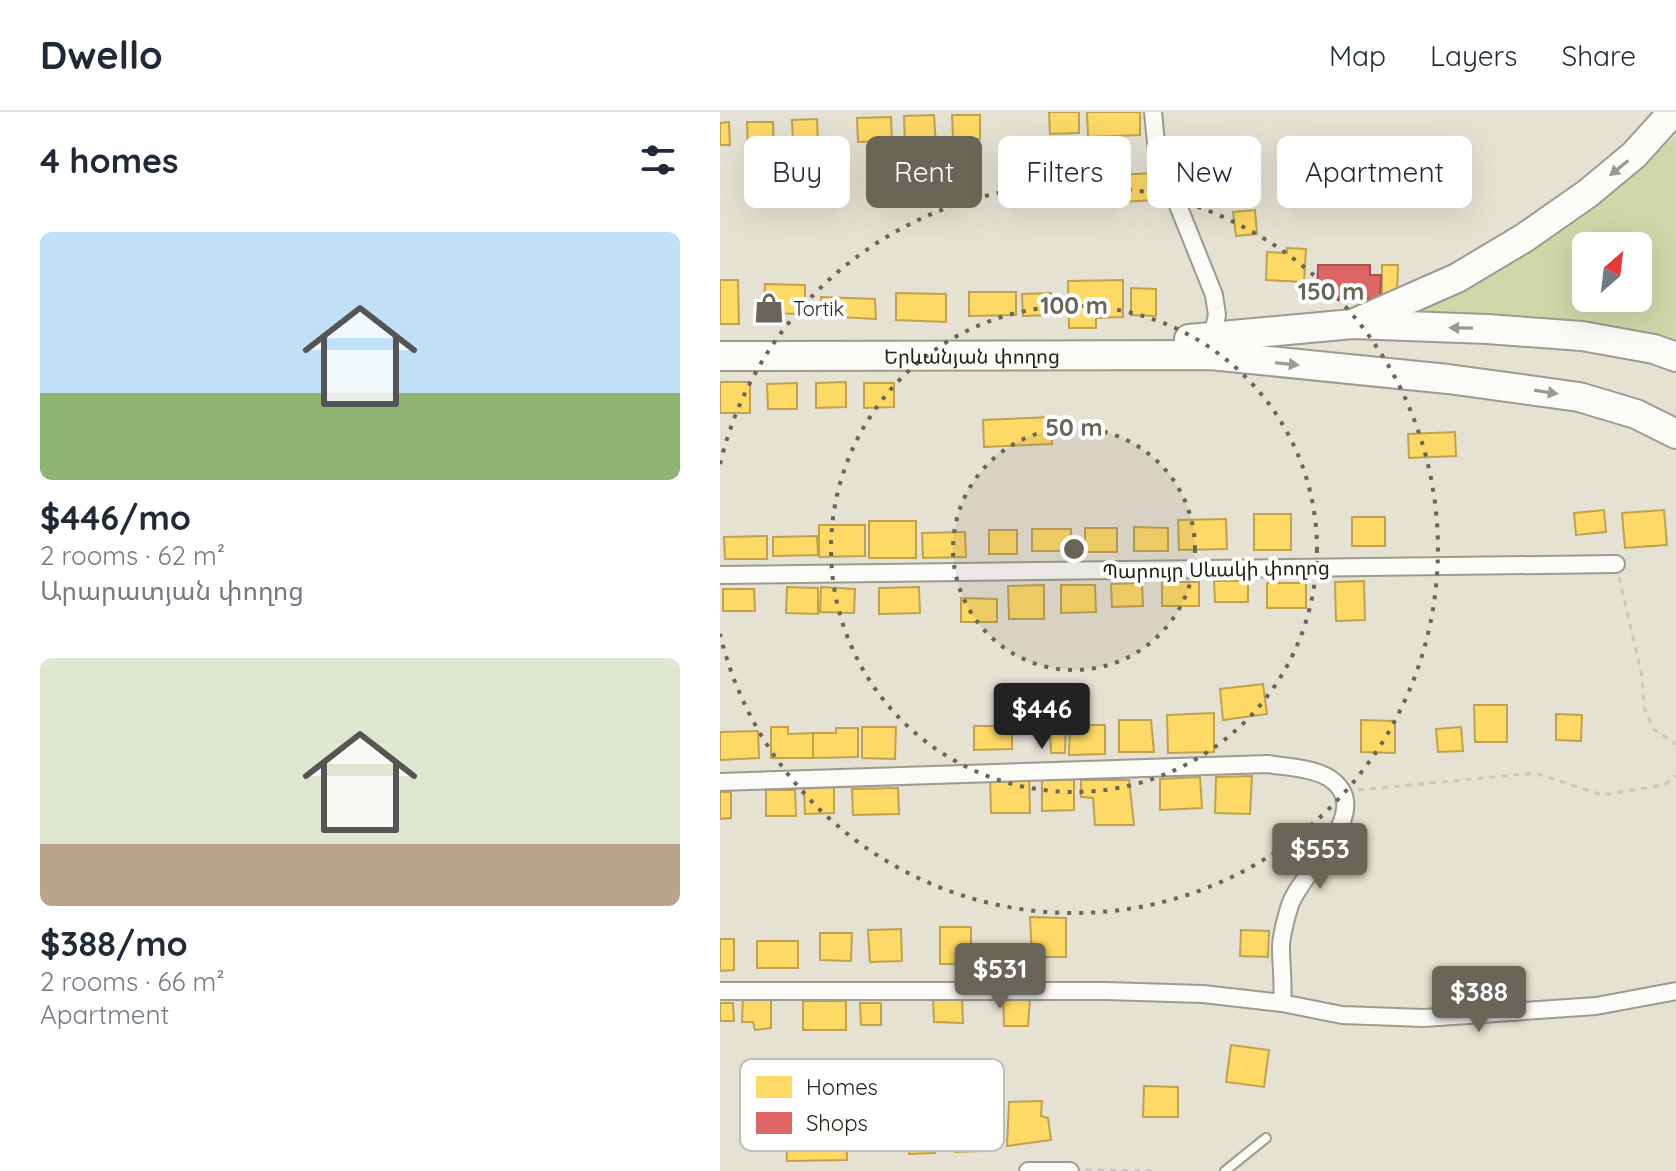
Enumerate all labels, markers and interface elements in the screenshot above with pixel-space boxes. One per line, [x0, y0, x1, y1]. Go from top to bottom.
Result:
text: Dwello [40, 31, 163, 79]
text: Map [1329, 38, 1386, 73]
text: Layers [1430, 38, 1517, 73]
text: Share [1561, 38, 1636, 73]
chip: Buy [744, 136, 850, 208]
chip: Rent [866, 136, 982, 208]
chip: Filters [998, 136, 1131, 208]
chip: New [1147, 136, 1261, 208]
chip: Apartment [1277, 136, 1472, 208]
icon: filters [636, 138, 680, 182]
text: 4 homes [40, 139, 178, 182]
one-way arrow [1609, 159, 1629, 176]
north arrow [1572, 232, 1652, 312]
map controls [1572, 232, 1652, 312]
text: 150 m [1298, 276, 1364, 306]
icon: home [288, 284, 432, 428]
text: 100 m [1040, 290, 1108, 320]
shop icon: Tortik [752, 291, 786, 325]
place label: Tortik [793, 296, 844, 321]
one-way arrow [1448, 322, 1473, 334]
street label: Երևանյան փողոց [884, 343, 1060, 368]
one-way arrow [1275, 358, 1300, 371]
one-way arrow [1534, 386, 1559, 399]
text: 50 m [1045, 412, 1103, 442]
text: $446/mo [40, 496, 191, 539]
centre of rings [1060, 535, 1088, 563]
text: 2 rooms · 62 m² [40, 539, 225, 572]
street label: Պարույր Սևակի փողոց [1102, 555, 1330, 583]
text: Արարատյան փողոց [40, 574, 304, 607]
pin: $446 [995, 683, 1089, 751]
text: $446 [1012, 692, 1072, 725]
icon: home [288, 710, 432, 854]
pin: $553 [1273, 823, 1367, 891]
text: $553 [1290, 832, 1350, 865]
text: $388/mo [40, 922, 188, 965]
pin: $531 [953, 943, 1047, 1011]
text: $531 [973, 952, 1027, 985]
text: 2 rooms · 66 m² [40, 965, 225, 998]
pin: $388 [1432, 966, 1526, 1034]
text: $388 [1450, 975, 1508, 1008]
text: Apartment [40, 998, 169, 1031]
legend [740, 1059, 1004, 1151]
text: Homes [806, 1073, 878, 1101]
text: Shops [806, 1109, 868, 1137]

